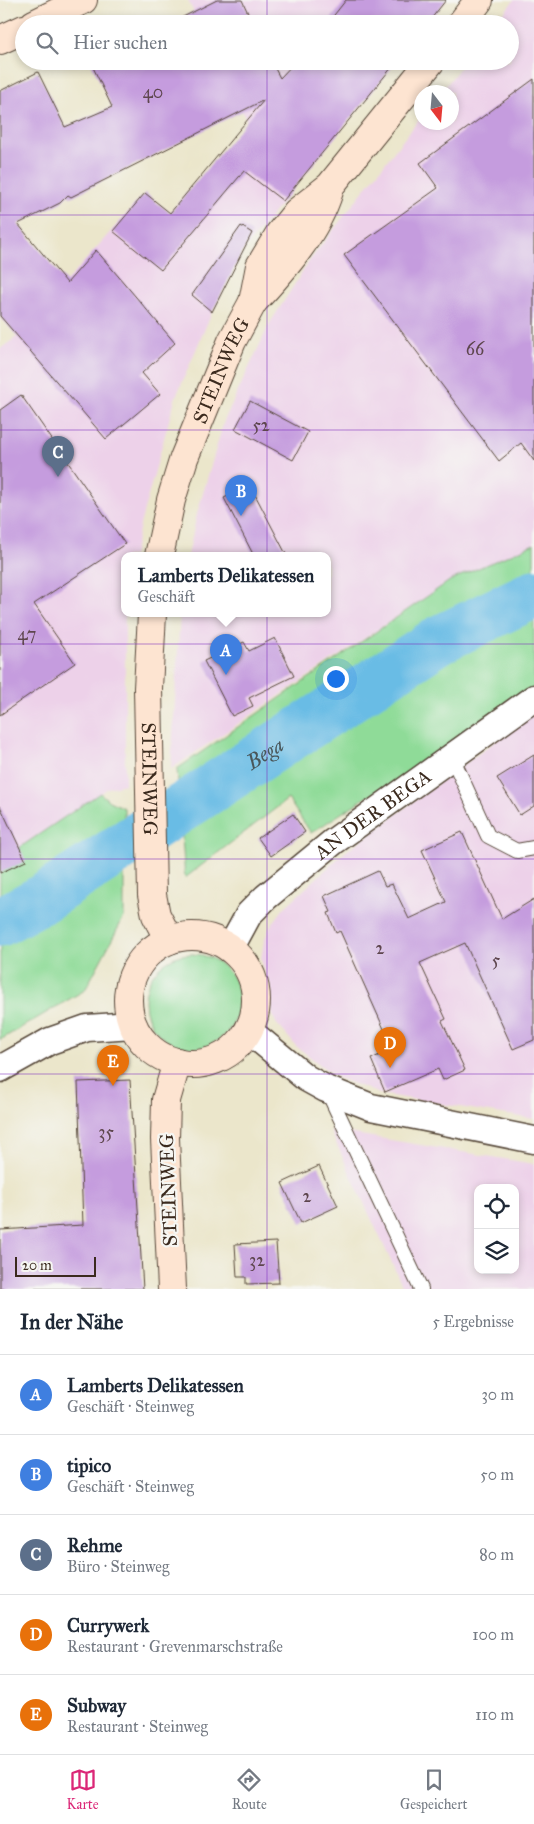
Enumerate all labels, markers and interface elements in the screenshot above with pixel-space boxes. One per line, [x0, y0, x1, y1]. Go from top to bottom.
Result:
search box [15, 15, 519, 70]
icon: search [33, 29, 61, 57]
text: Hier suchen [73, 31, 167, 54]
house number: 40 [143, 81, 163, 103]
north arrow [414, 85, 459, 130]
street label: STEINWEG [187, 313, 254, 427]
house number: 66 [466, 338, 485, 360]
house number: 52 [252, 414, 270, 436]
pin: C [42, 436, 74, 477]
pin: B [225, 475, 257, 516]
popup [121, 552, 331, 617]
text: Lamberts Delikatessen [138, 564, 314, 587]
text: Geschäft [138, 587, 195, 606]
house number: 47 [18, 623, 36, 645]
pin: A [210, 634, 242, 675]
your location [323, 666, 349, 692]
street label: STEINWEG [137, 722, 163, 836]
water label: Bega [240, 732, 289, 776]
street label: AN DER BEGA [309, 763, 436, 865]
house number: 2 [376, 937, 385, 959]
house number: 5 [492, 949, 501, 971]
pin: D [374, 1027, 406, 1068]
pin: E [97, 1045, 129, 1086]
house number: 35 [98, 1121, 114, 1143]
street label: STEINWEG [154, 1133, 182, 1247]
map controls [474, 1184, 519, 1274]
button: locate [474, 1184, 519, 1229]
house number: 2 [303, 1185, 312, 1207]
button: layers [474, 1229, 519, 1274]
house number: 32 [249, 1249, 265, 1271]
scale bar [15, 1254, 96, 1277]
text: 20 m [22, 1257, 52, 1274]
text: In der Nähe [20, 1309, 123, 1335]
text: 5 Ergebnisse [432, 1312, 514, 1331]
text: Lamberts Delikatessen [67, 1374, 244, 1397]
text: A [31, 1385, 41, 1404]
text: 30 m [481, 1385, 514, 1404]
text: Geschäft · Steinweg [67, 1397, 194, 1416]
text: tipico [67, 1454, 111, 1477]
text: B [31, 1465, 41, 1484]
text: 50 m [480, 1465, 514, 1484]
text: Geschäft · Steinweg [67, 1477, 194, 1496]
text: Rehme [67, 1534, 123, 1557]
text: C [31, 1545, 41, 1564]
text: 80 m [479, 1545, 514, 1564]
text: Büro · Steinweg [67, 1557, 169, 1576]
text: Currywerk [67, 1614, 149, 1637]
text: D [30, 1625, 42, 1644]
text: 100 m [472, 1625, 514, 1644]
text: Restaurant · Grevenmarschstraße [67, 1637, 283, 1656]
text: Subway [67, 1694, 126, 1717]
text: E [30, 1705, 42, 1724]
text: 110 m [475, 1705, 514, 1724]
text: Restaurant · Steinweg [67, 1717, 208, 1736]
tab: Karte [67, 1766, 98, 1813]
tab: Route [232, 1766, 267, 1813]
tab: Gespeichert [400, 1766, 467, 1813]

